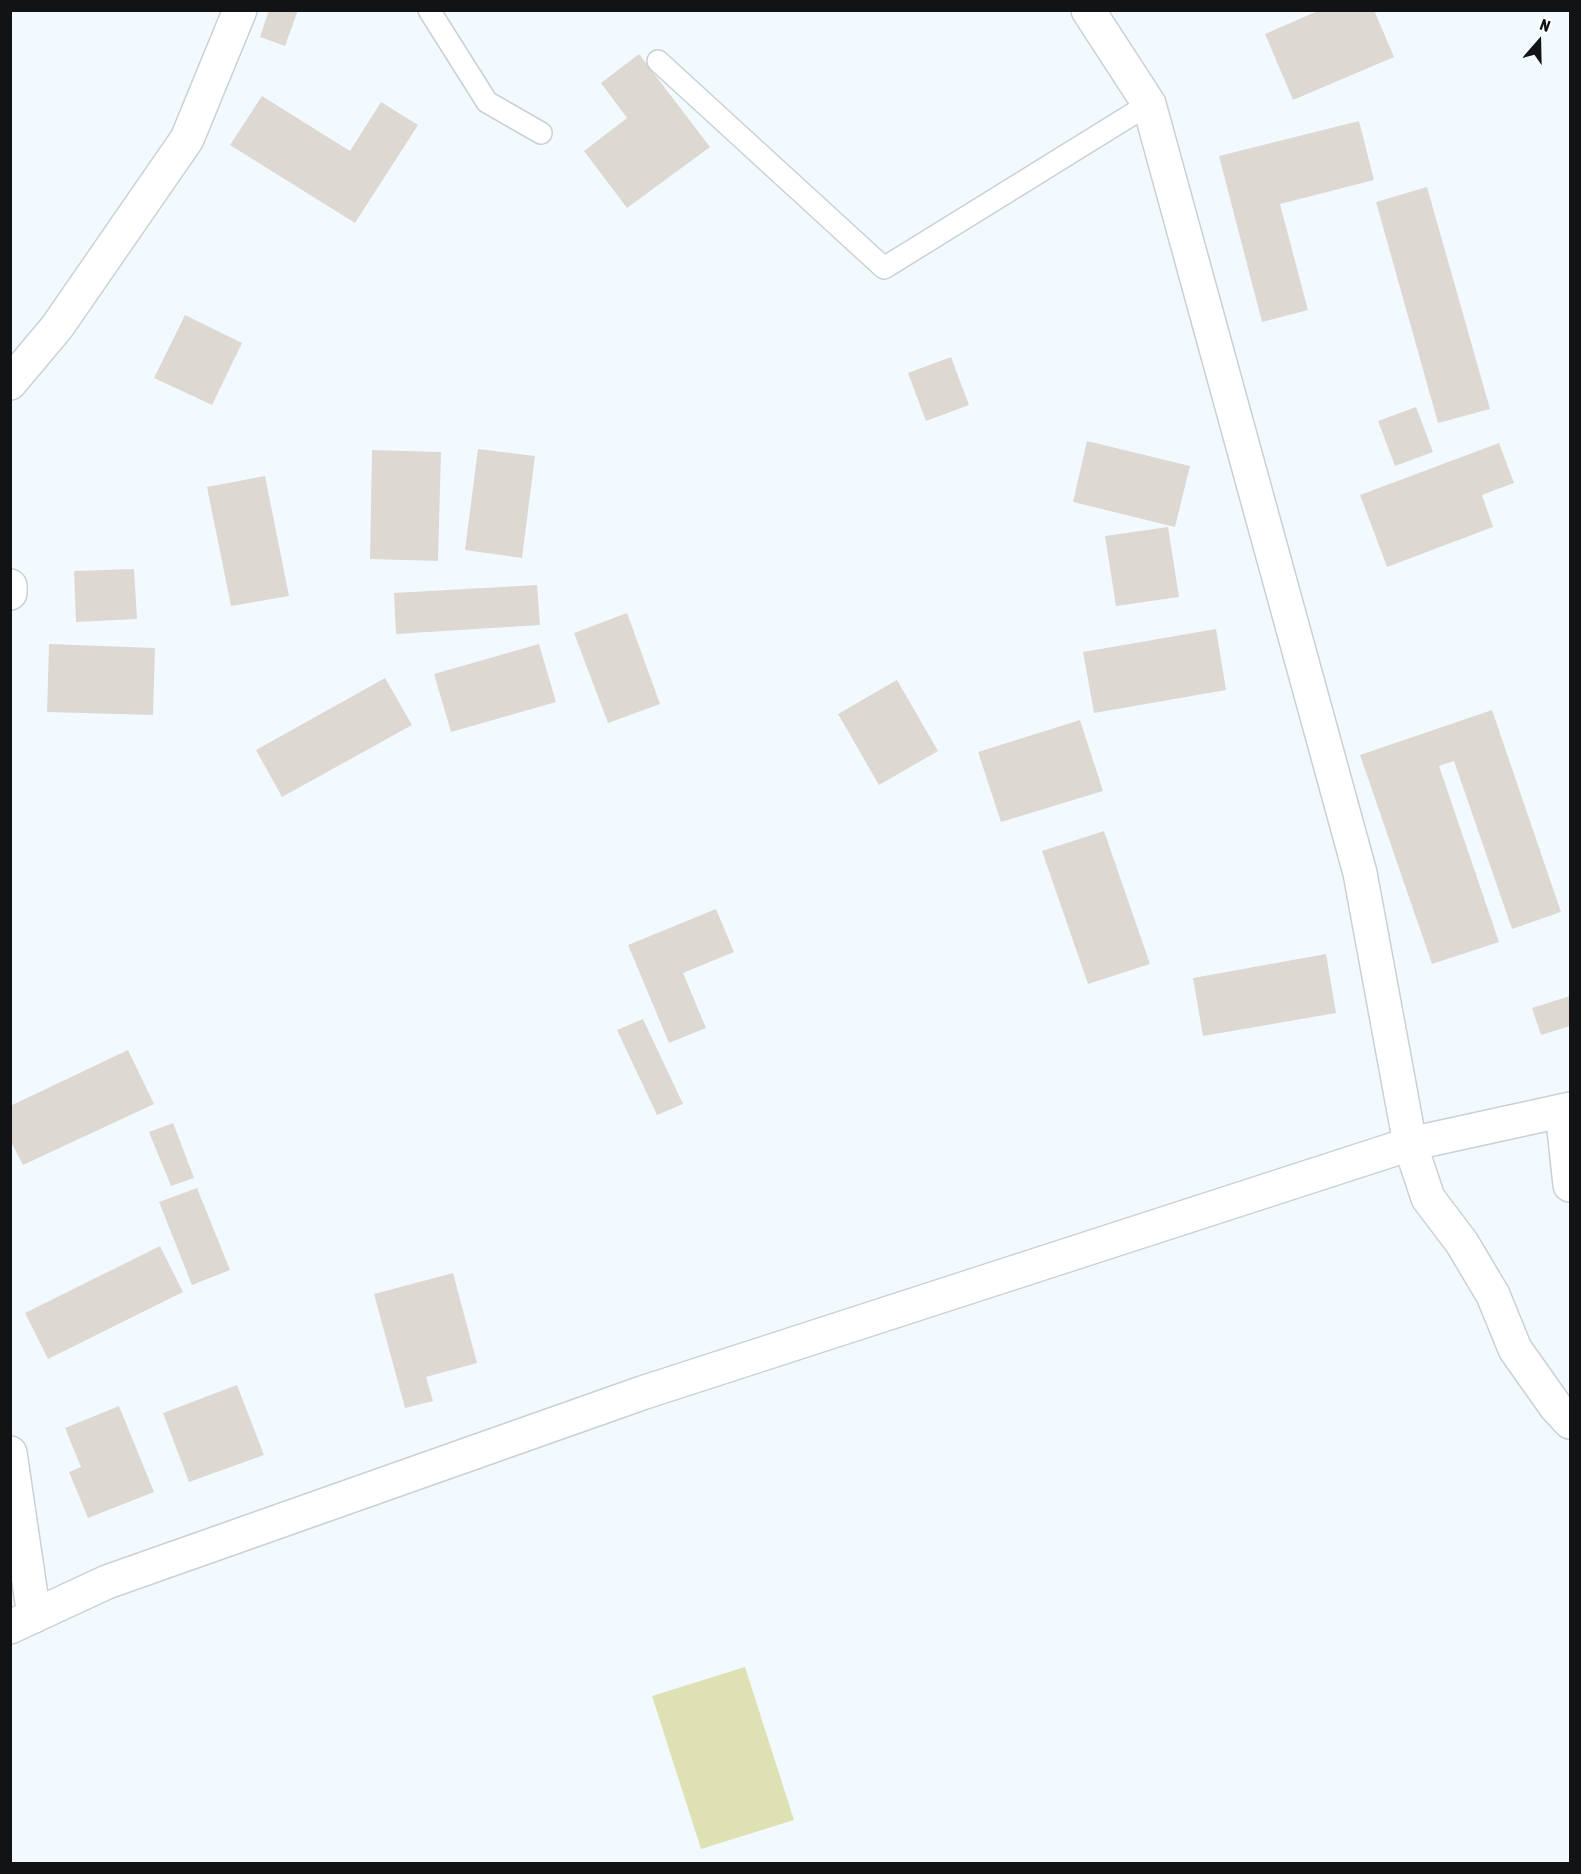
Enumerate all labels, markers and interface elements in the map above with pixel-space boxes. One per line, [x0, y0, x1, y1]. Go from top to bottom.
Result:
north arrow [1509, 12, 1569, 72]
text: N [1538, 15, 1553, 35]

